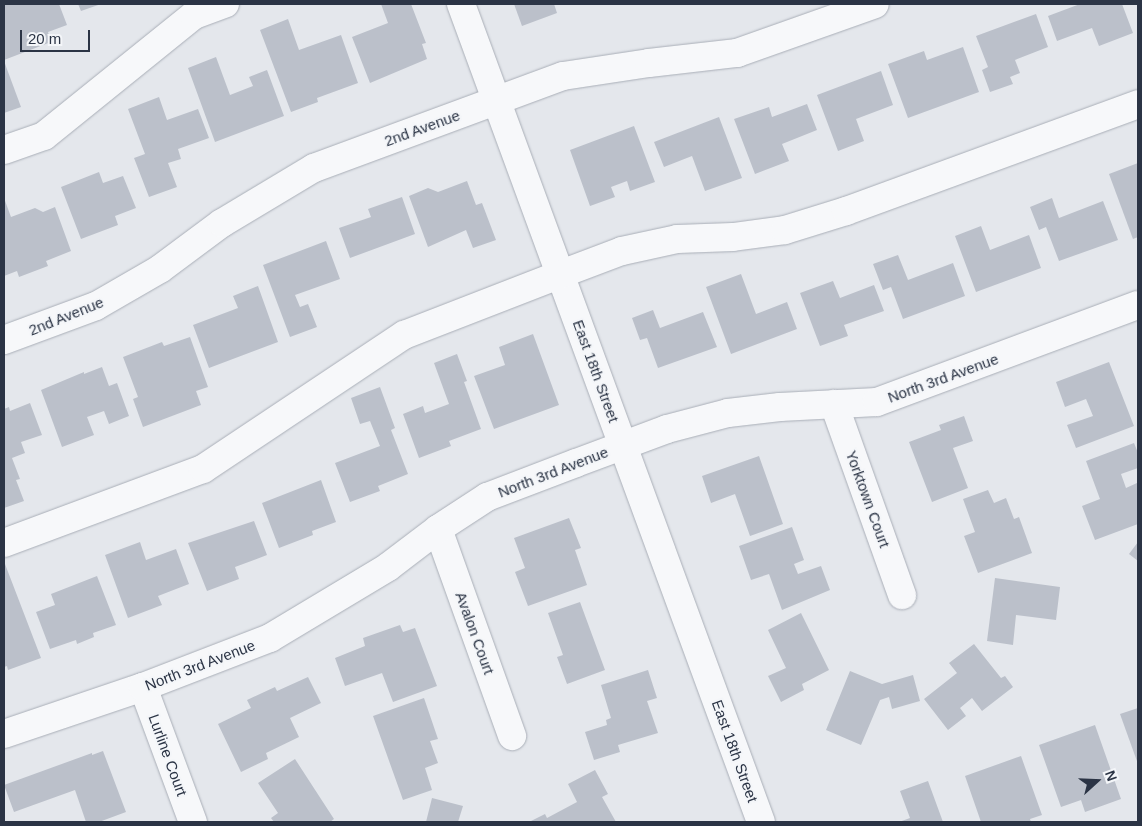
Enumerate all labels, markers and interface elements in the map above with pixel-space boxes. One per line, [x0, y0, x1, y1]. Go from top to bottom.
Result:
scale bar [22, 20, 92, 52]
text: 20 m [28, 30, 61, 47]
street label: 2nd Avenue [381, 106, 463, 150]
street label: 2nd Avenue [26, 293, 106, 339]
street label: East 18th Street [569, 317, 623, 425]
street label: North 3rd Avenue [885, 349, 1001, 407]
street label: North 3rd Avenue [495, 443, 611, 501]
street label: Yorktown Court [842, 448, 894, 550]
street label: Avalon Court [452, 589, 498, 677]
street label: North 3rd Avenue [142, 636, 258, 694]
street label: East 18th Street [708, 697, 762, 805]
street label: Lurline Court [145, 712, 191, 798]
north arrow [1072, 756, 1122, 806]
text: N [1102, 768, 1120, 783]

